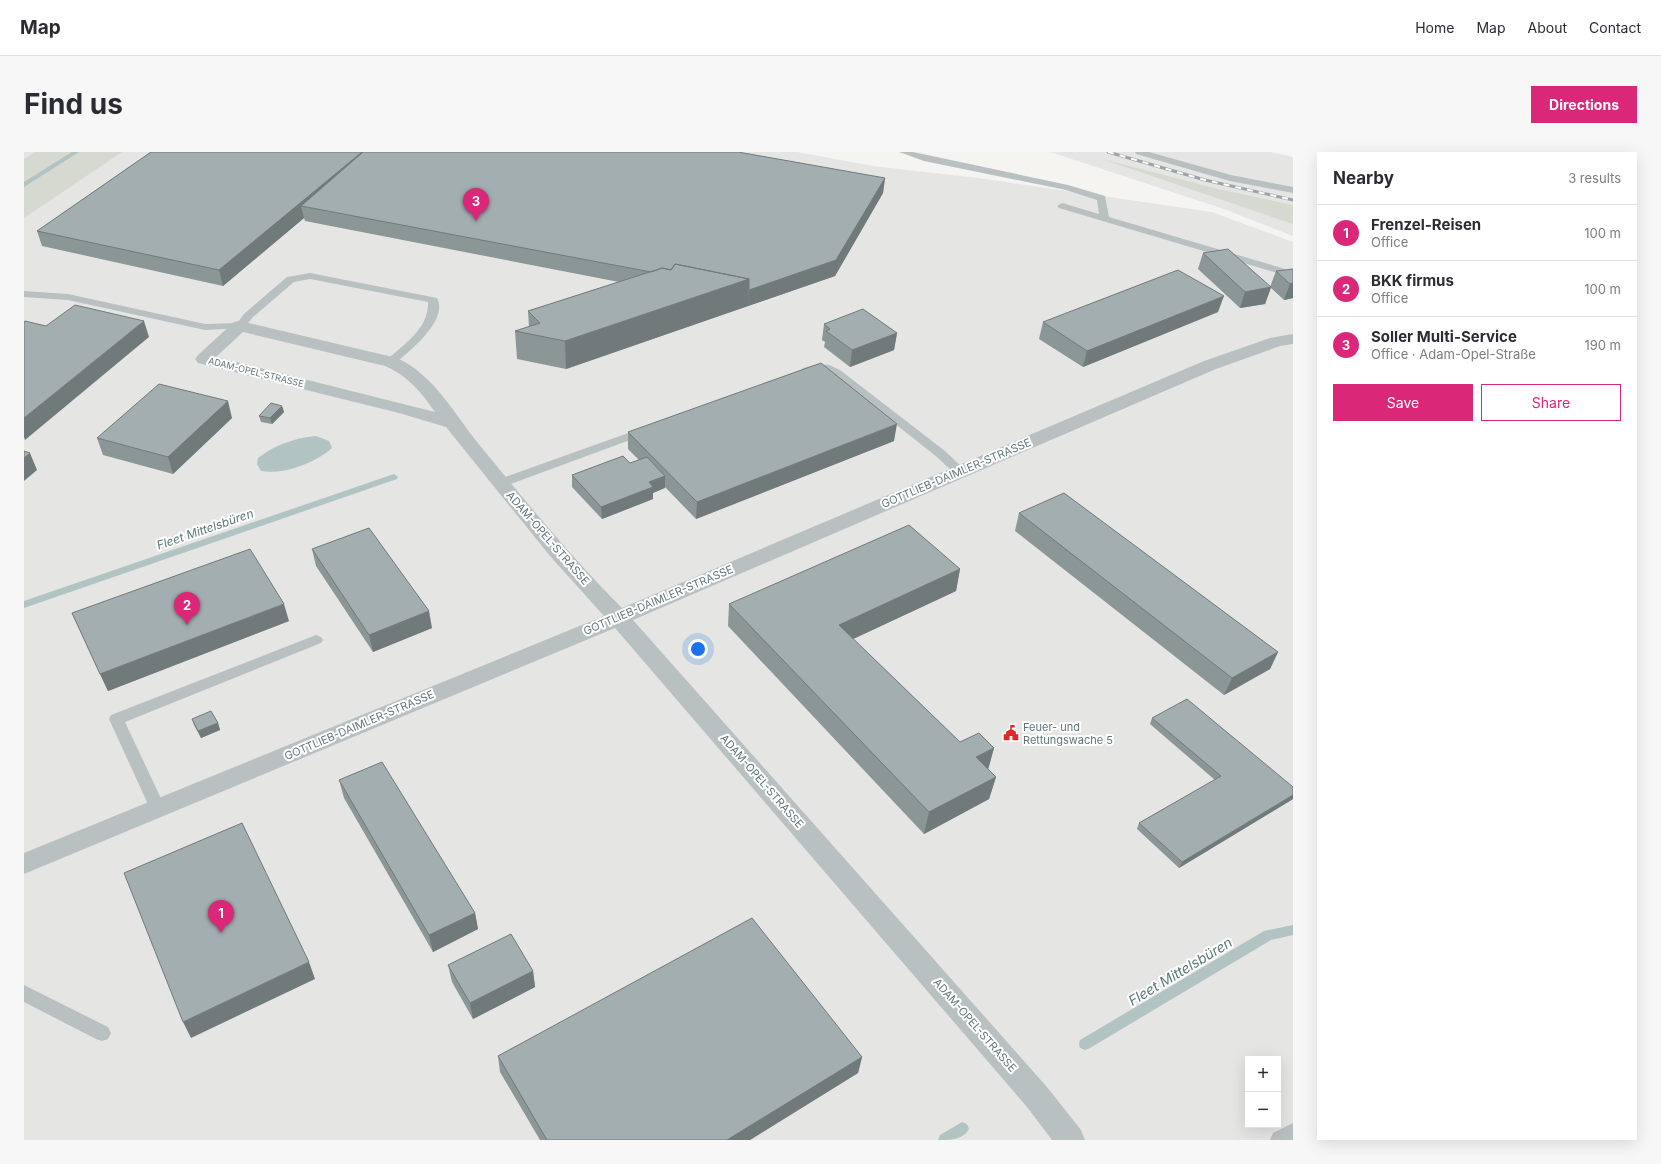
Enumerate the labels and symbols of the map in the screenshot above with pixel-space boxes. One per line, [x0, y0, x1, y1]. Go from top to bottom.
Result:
pin: 3 [463, 188, 489, 221]
street label: ADAM-OPEL-STRASSE [207, 355, 305, 389]
street label: GOTTLIEB-DAIMLER-STRASSE [879, 435, 1033, 511]
street label: ADAM-OPEL-STRASSE [503, 488, 593, 588]
water label: Fleet Mittelsbüren [155, 505, 255, 553]
street label: GOTTLIEB-DAIMLER-STRASSE [581, 562, 735, 638]
pin: 2 [174, 592, 200, 625]
your location [688, 639, 708, 659]
street label: GOTTLIEB-DAIMLER-STRASSE [282, 687, 436, 763]
place label: Feuer- und Rettungswache 5 [1023, 720, 1113, 747]
public building icon: Feuer- und Rettungswache 5 [1002, 724, 1020, 742]
street label: ADAM-OPEL-STRASSE [717, 731, 807, 831]
pin: 1 [208, 900, 234, 933]
water label: Fleet Mittelsbüren [1125, 933, 1235, 1009]
street label: ADAM-OPEL-STRASSE [930, 975, 1020, 1075]

